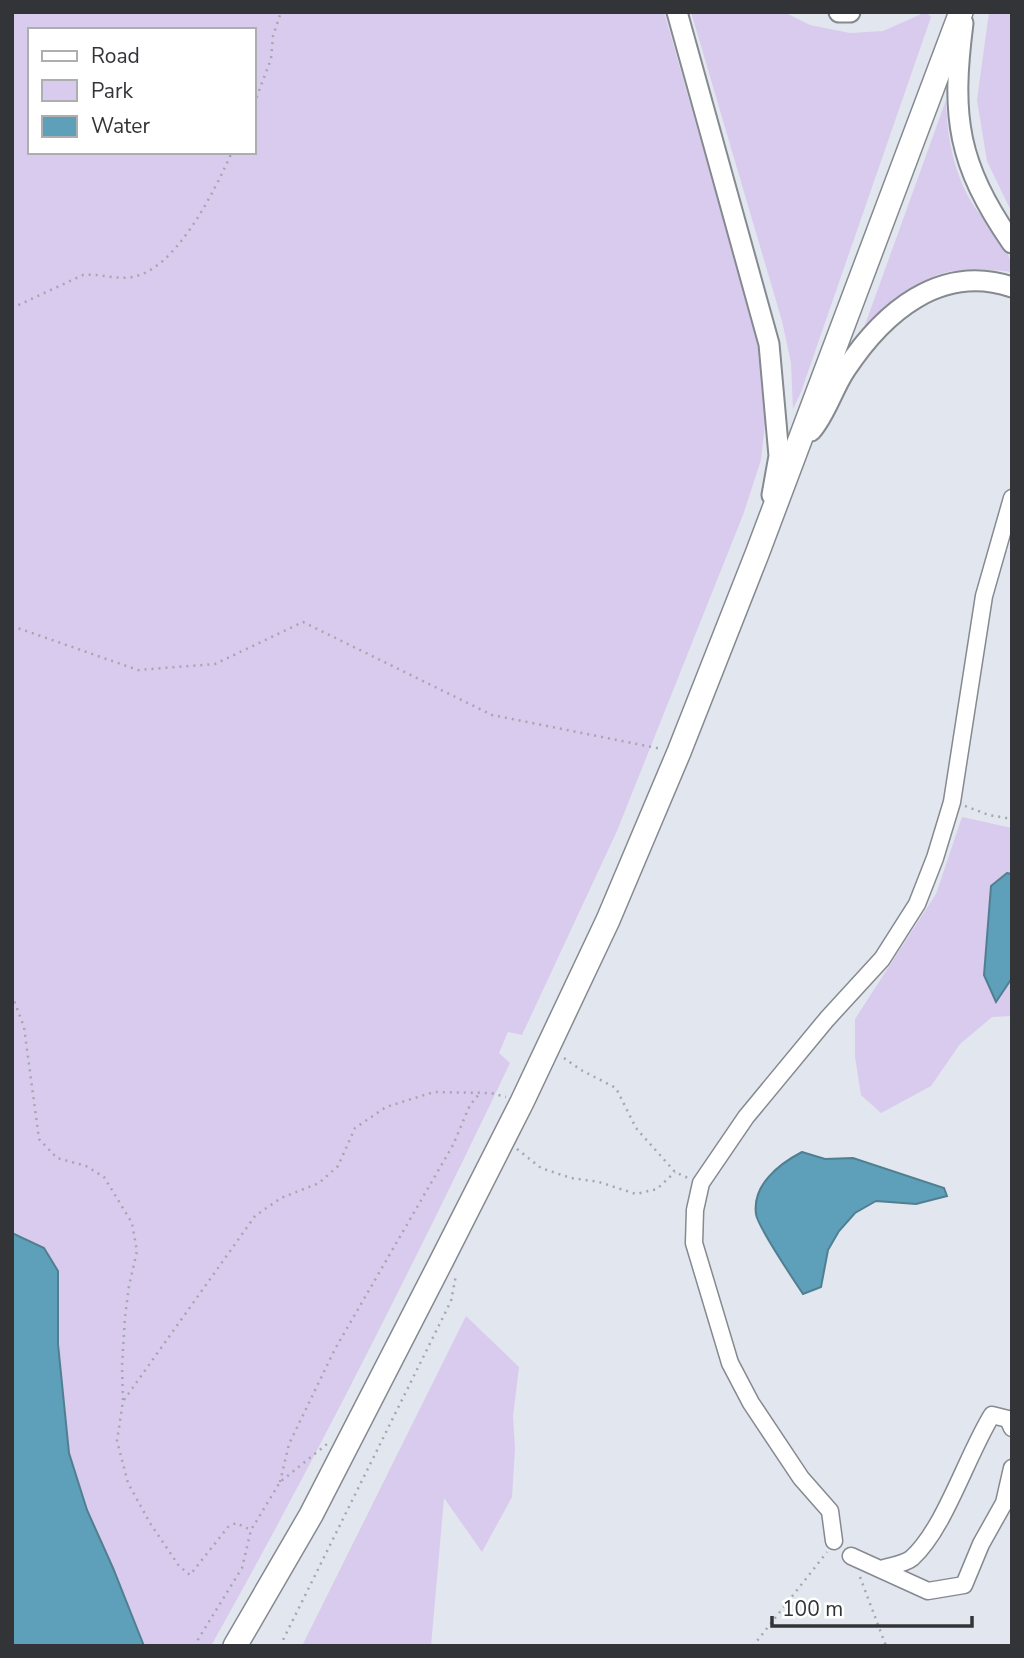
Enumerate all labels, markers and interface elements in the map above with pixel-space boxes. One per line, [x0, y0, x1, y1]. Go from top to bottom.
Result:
legend [28, 28, 256, 154]
text: Road [91, 42, 140, 70]
text: Park [91, 77, 133, 105]
text: Water [91, 112, 150, 140]
scale bar [772, 1584, 972, 1628]
text: 100 m [782, 1595, 843, 1623]

